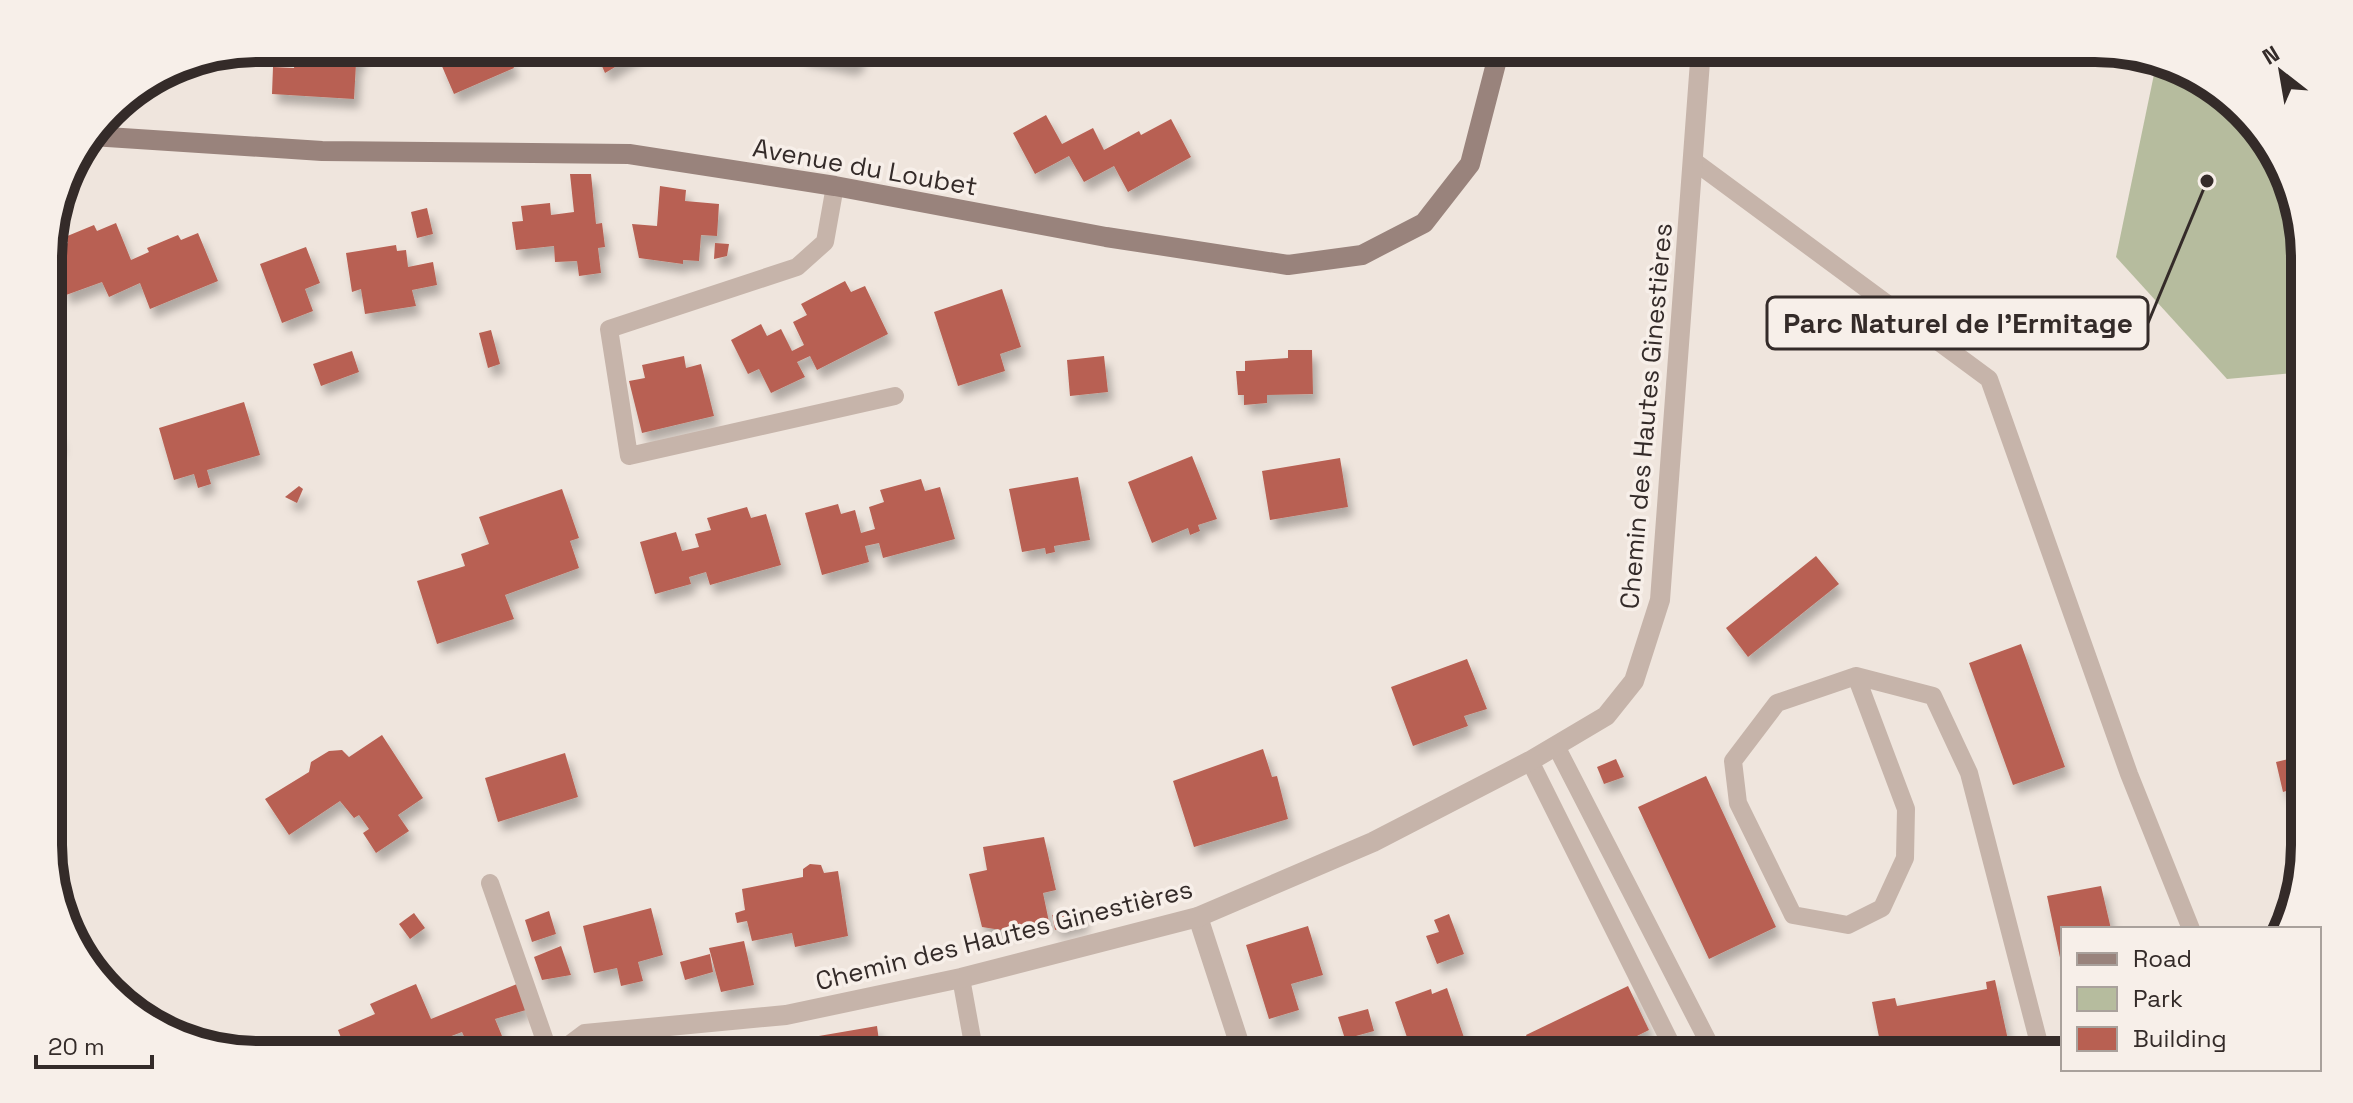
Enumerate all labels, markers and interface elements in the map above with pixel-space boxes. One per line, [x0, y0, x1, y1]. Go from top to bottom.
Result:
north arrow [2241, 32, 2321, 112]
text: N [2257, 39, 2284, 71]
street label: Avenue du Loubet [750, 131, 980, 203]
street label: Chemin des Hautes Ginestières [1612, 222, 1680, 610]
callout: Parc Naturel de l'Ermitage [1767, 297, 2148, 349]
text: Parc Naturel de l'Ermitage [1783, 305, 2133, 341]
street label: Chemin des Hautes Ginestières [812, 872, 1196, 998]
legend [2061, 927, 2321, 1071]
text: Road [2133, 943, 2192, 974]
text: Park [2133, 983, 2183, 1014]
scale bar [36, 1019, 152, 1069]
text: Building [2133, 1023, 2227, 1054]
text: 20 m [48, 1031, 105, 1062]

